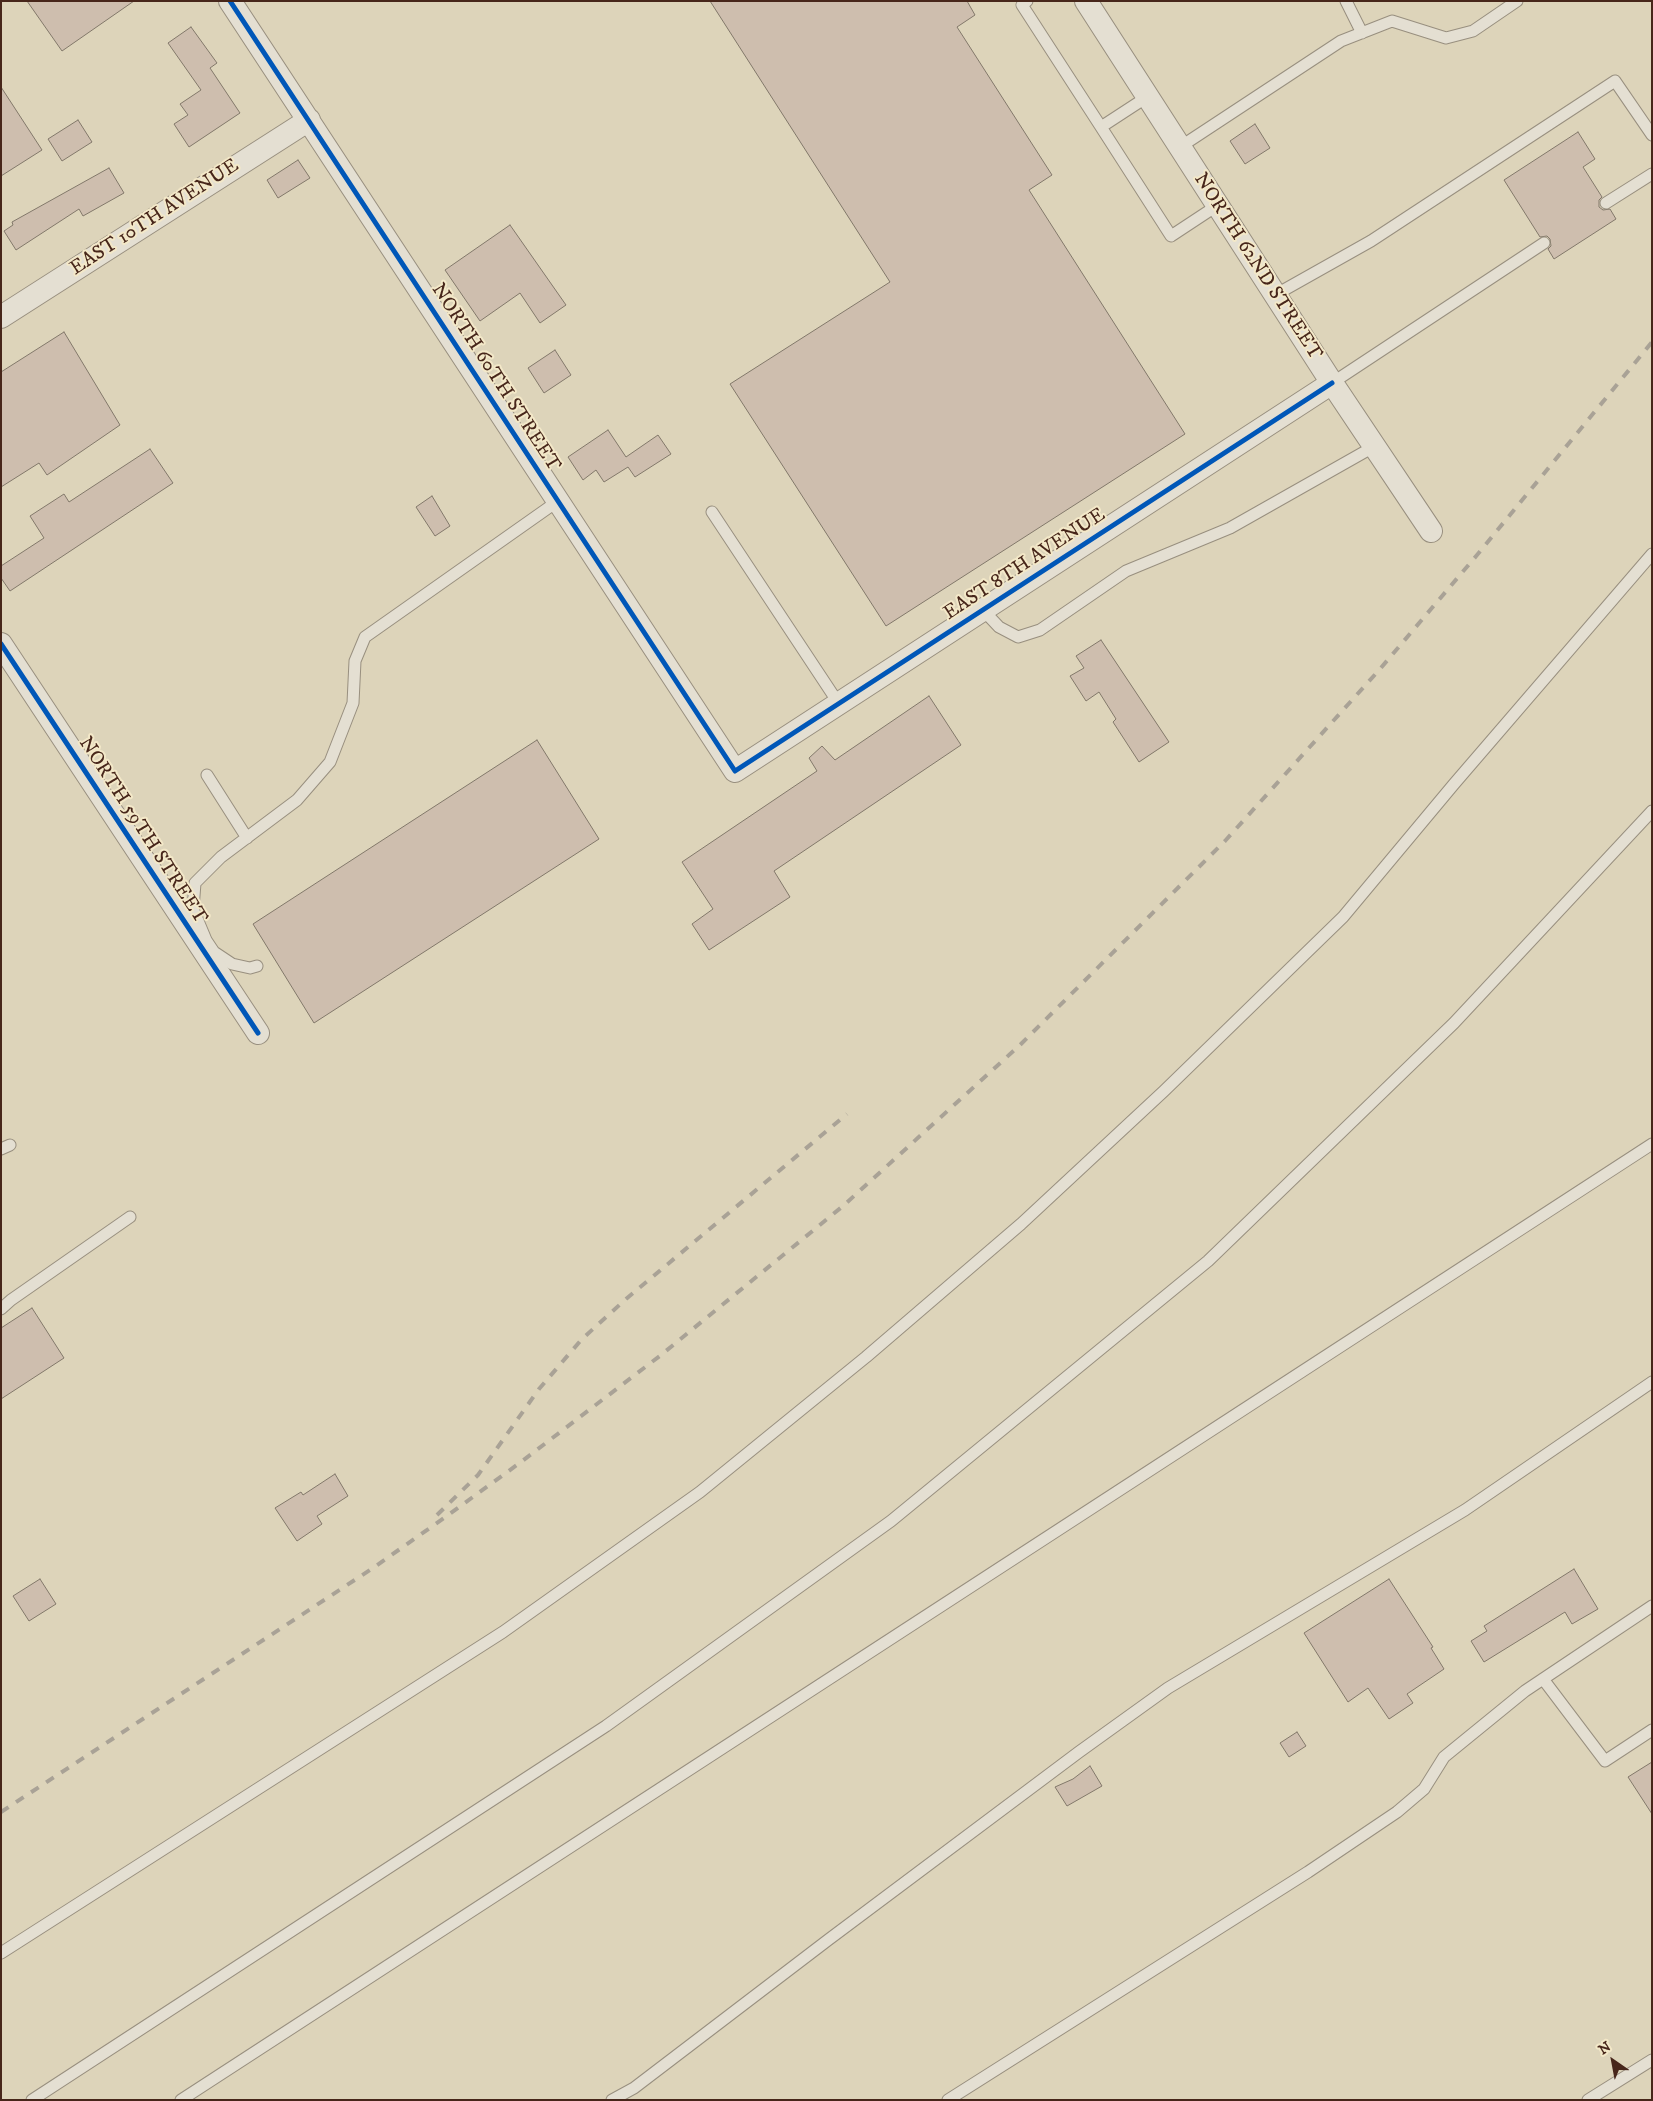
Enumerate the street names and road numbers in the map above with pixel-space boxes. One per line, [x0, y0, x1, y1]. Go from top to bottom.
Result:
street label: EAST 10TH AVENUE [66, 155, 244, 281]
street label: NORTH 62ND STREET [1188, 169, 1326, 365]
street label: NORTH 60TH STREET [425, 279, 565, 477]
street label: EAST 8TH AVENUE [940, 504, 1110, 626]
street label: NORTH 59TH STREET [72, 733, 212, 929]

